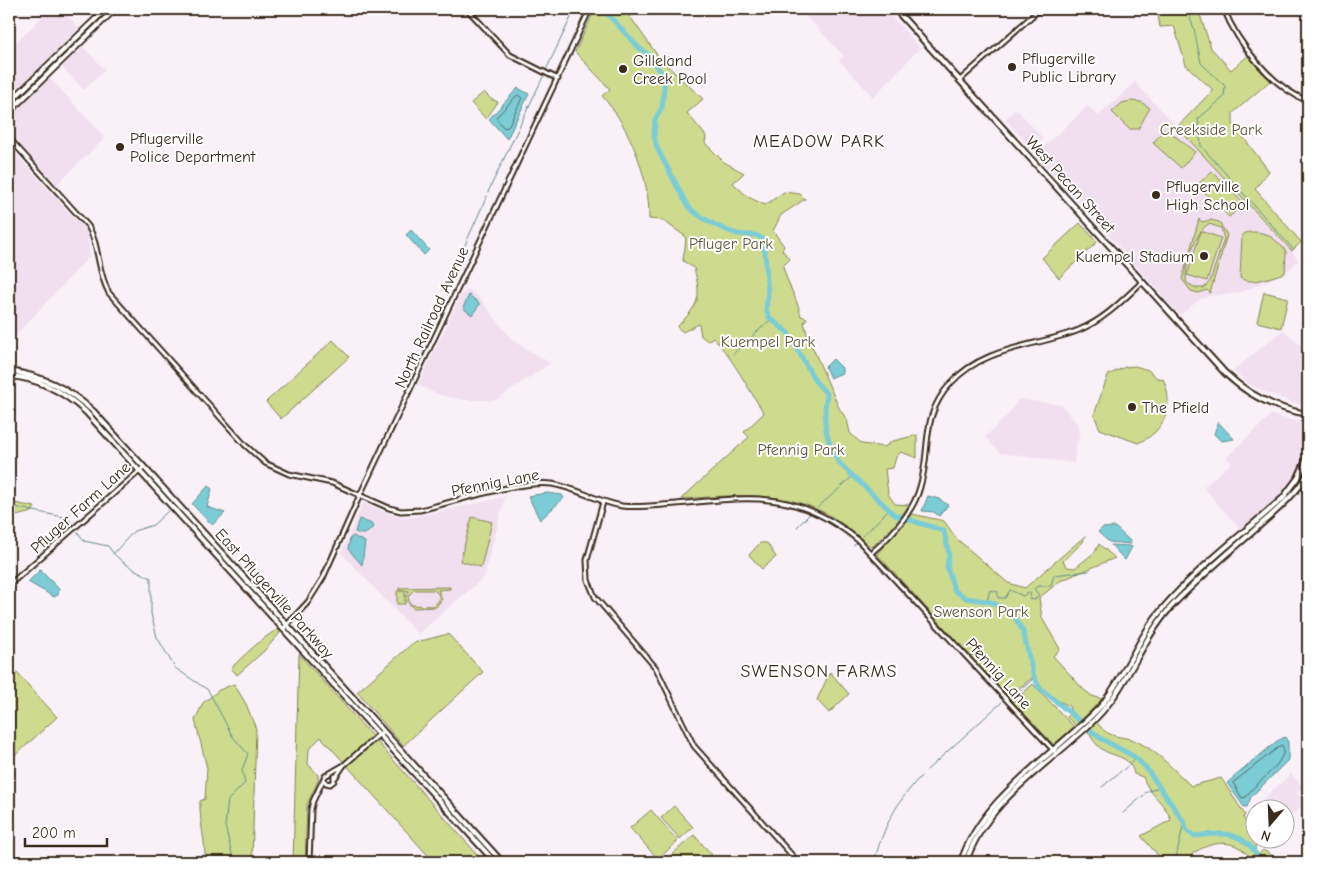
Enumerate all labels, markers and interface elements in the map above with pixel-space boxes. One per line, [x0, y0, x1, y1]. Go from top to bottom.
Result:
place label: Pflugerville Public Library [1022, 50, 1117, 86]
place label: Gilleland Creek Pool [633, 52, 707, 88]
marker: Pflugerville Public Library [1006, 61, 1018, 73]
marker: Gilleland Creek Pool [617, 63, 629, 75]
park label: Creekside Park [1160, 121, 1262, 139]
place label: Pflugerville Police Department [130, 130, 256, 166]
district label: MEADOW PARK [753, 131, 885, 152]
street label: West Pecan Street [1022, 133, 1119, 237]
marker: Pflugerville Police Department [114, 141, 126, 153]
place label: Pflugerville High School [1166, 178, 1249, 214]
marker: Pflugerville High School [1150, 189, 1162, 201]
park label: Pfluger Park [689, 235, 773, 253]
street label: North Railroad Avenue [391, 244, 473, 391]
place label: Kuempel Stadium [1076, 248, 1194, 266]
marker: Kuempel Stadium [1198, 250, 1210, 262]
park label: Kuempel Park [721, 333, 815, 351]
place label: The Pfield [1142, 399, 1209, 417]
marker: The Pfield [1126, 401, 1138, 413]
park label: Pfennig Park [758, 441, 845, 459]
street label: Pfluger Farm Lane [27, 458, 134, 557]
street label: Pfennig Lane [450, 466, 541, 500]
street label: East Pflugerville Parkway [211, 525, 338, 663]
park label: Swenson Park [934, 603, 1029, 621]
street label: Pfennig Lane [962, 635, 1035, 713]
district label: SWENSON FARMS [741, 661, 898, 682]
north arrow [1244, 798, 1294, 848]
scale bar [25, 816, 108, 848]
text: 200 m [32, 824, 76, 842]
text: N [1259, 826, 1273, 845]

